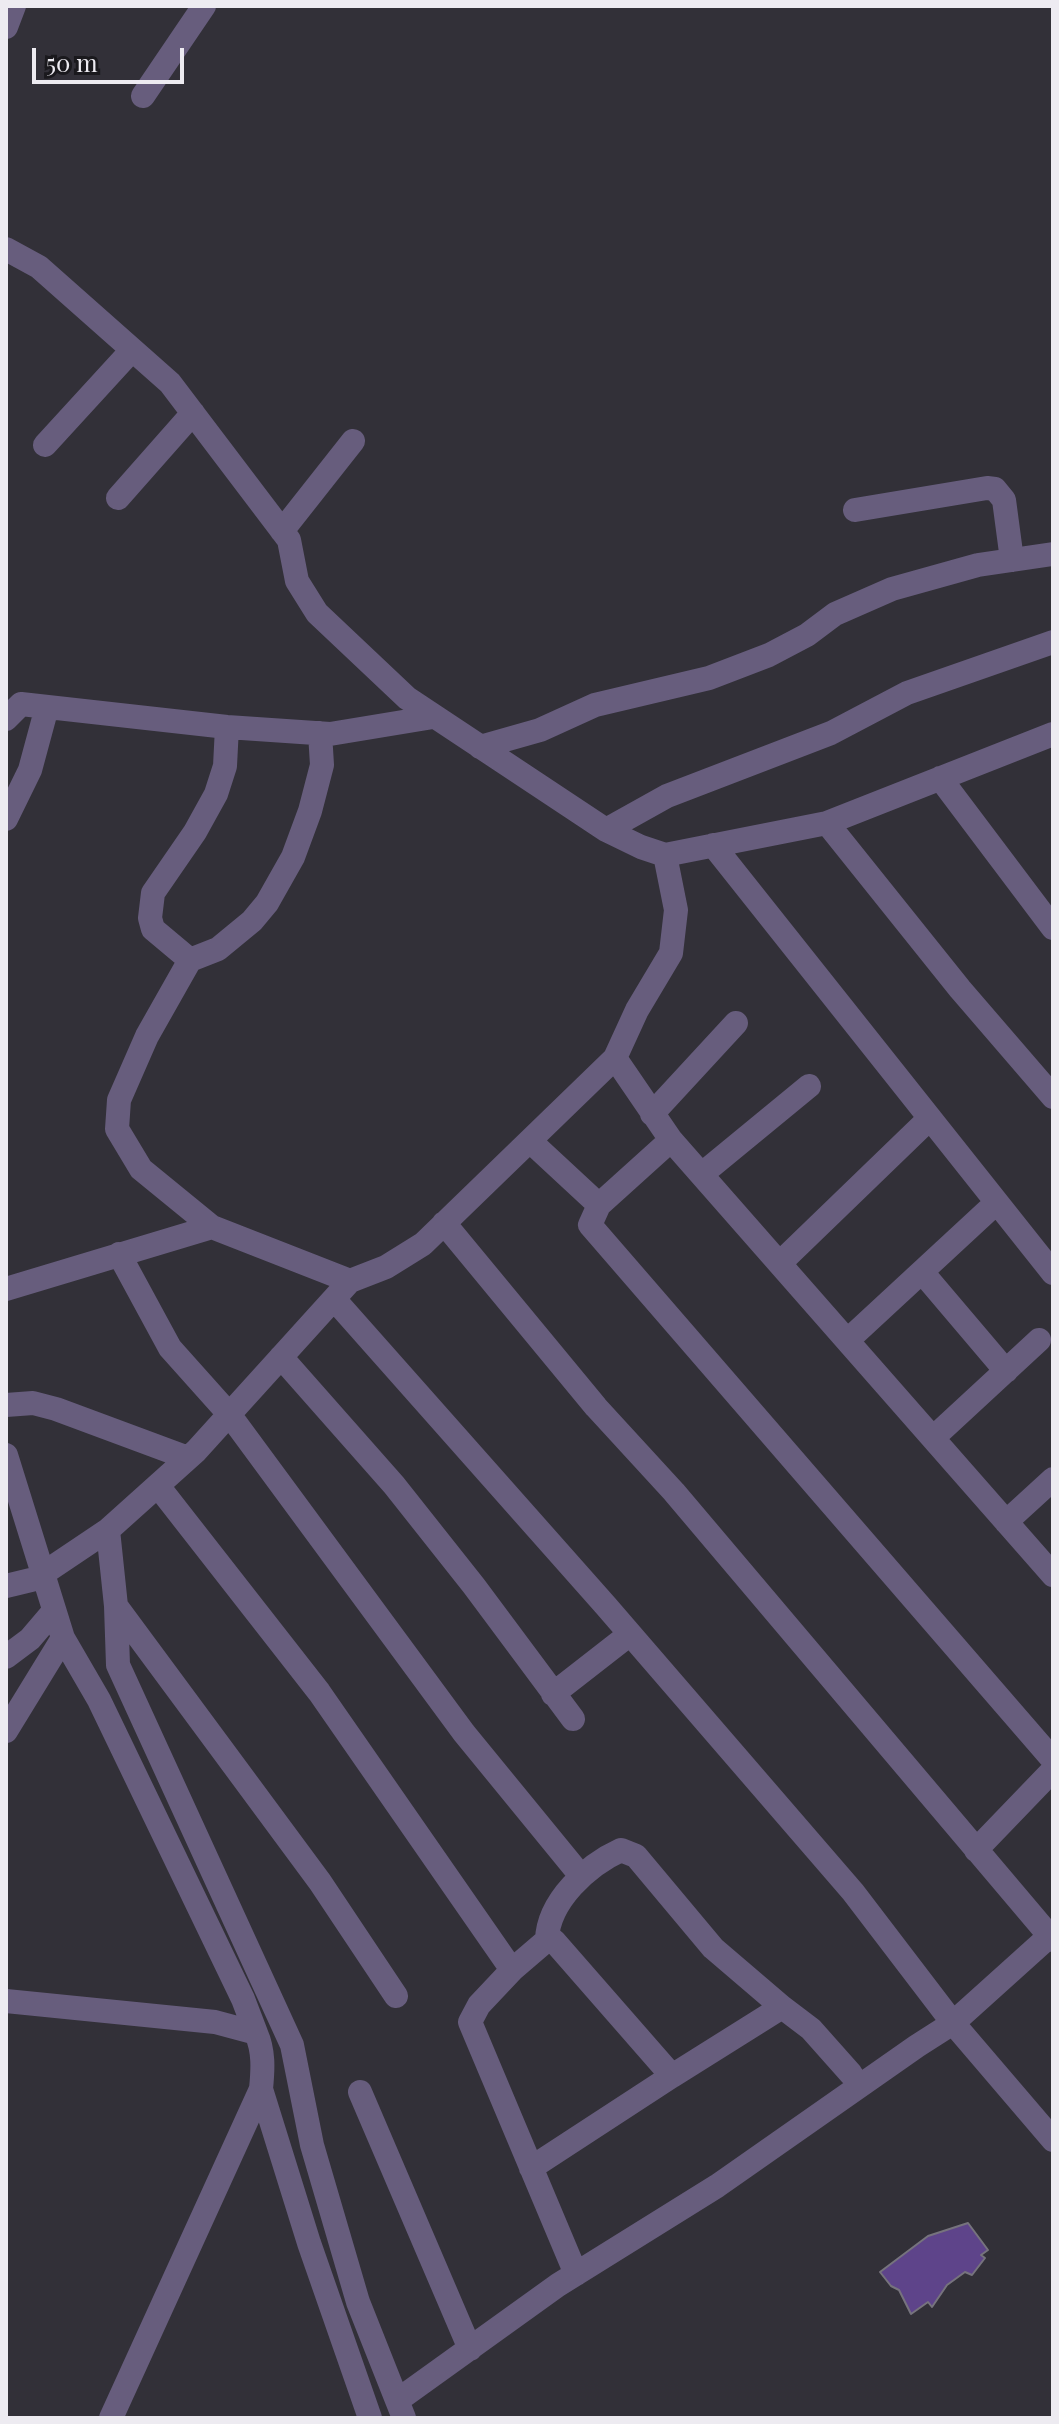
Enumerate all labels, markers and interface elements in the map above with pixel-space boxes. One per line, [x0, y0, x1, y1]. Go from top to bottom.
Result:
scale bar [36, 32, 188, 82]
text: 50 m [46, 46, 98, 78]

